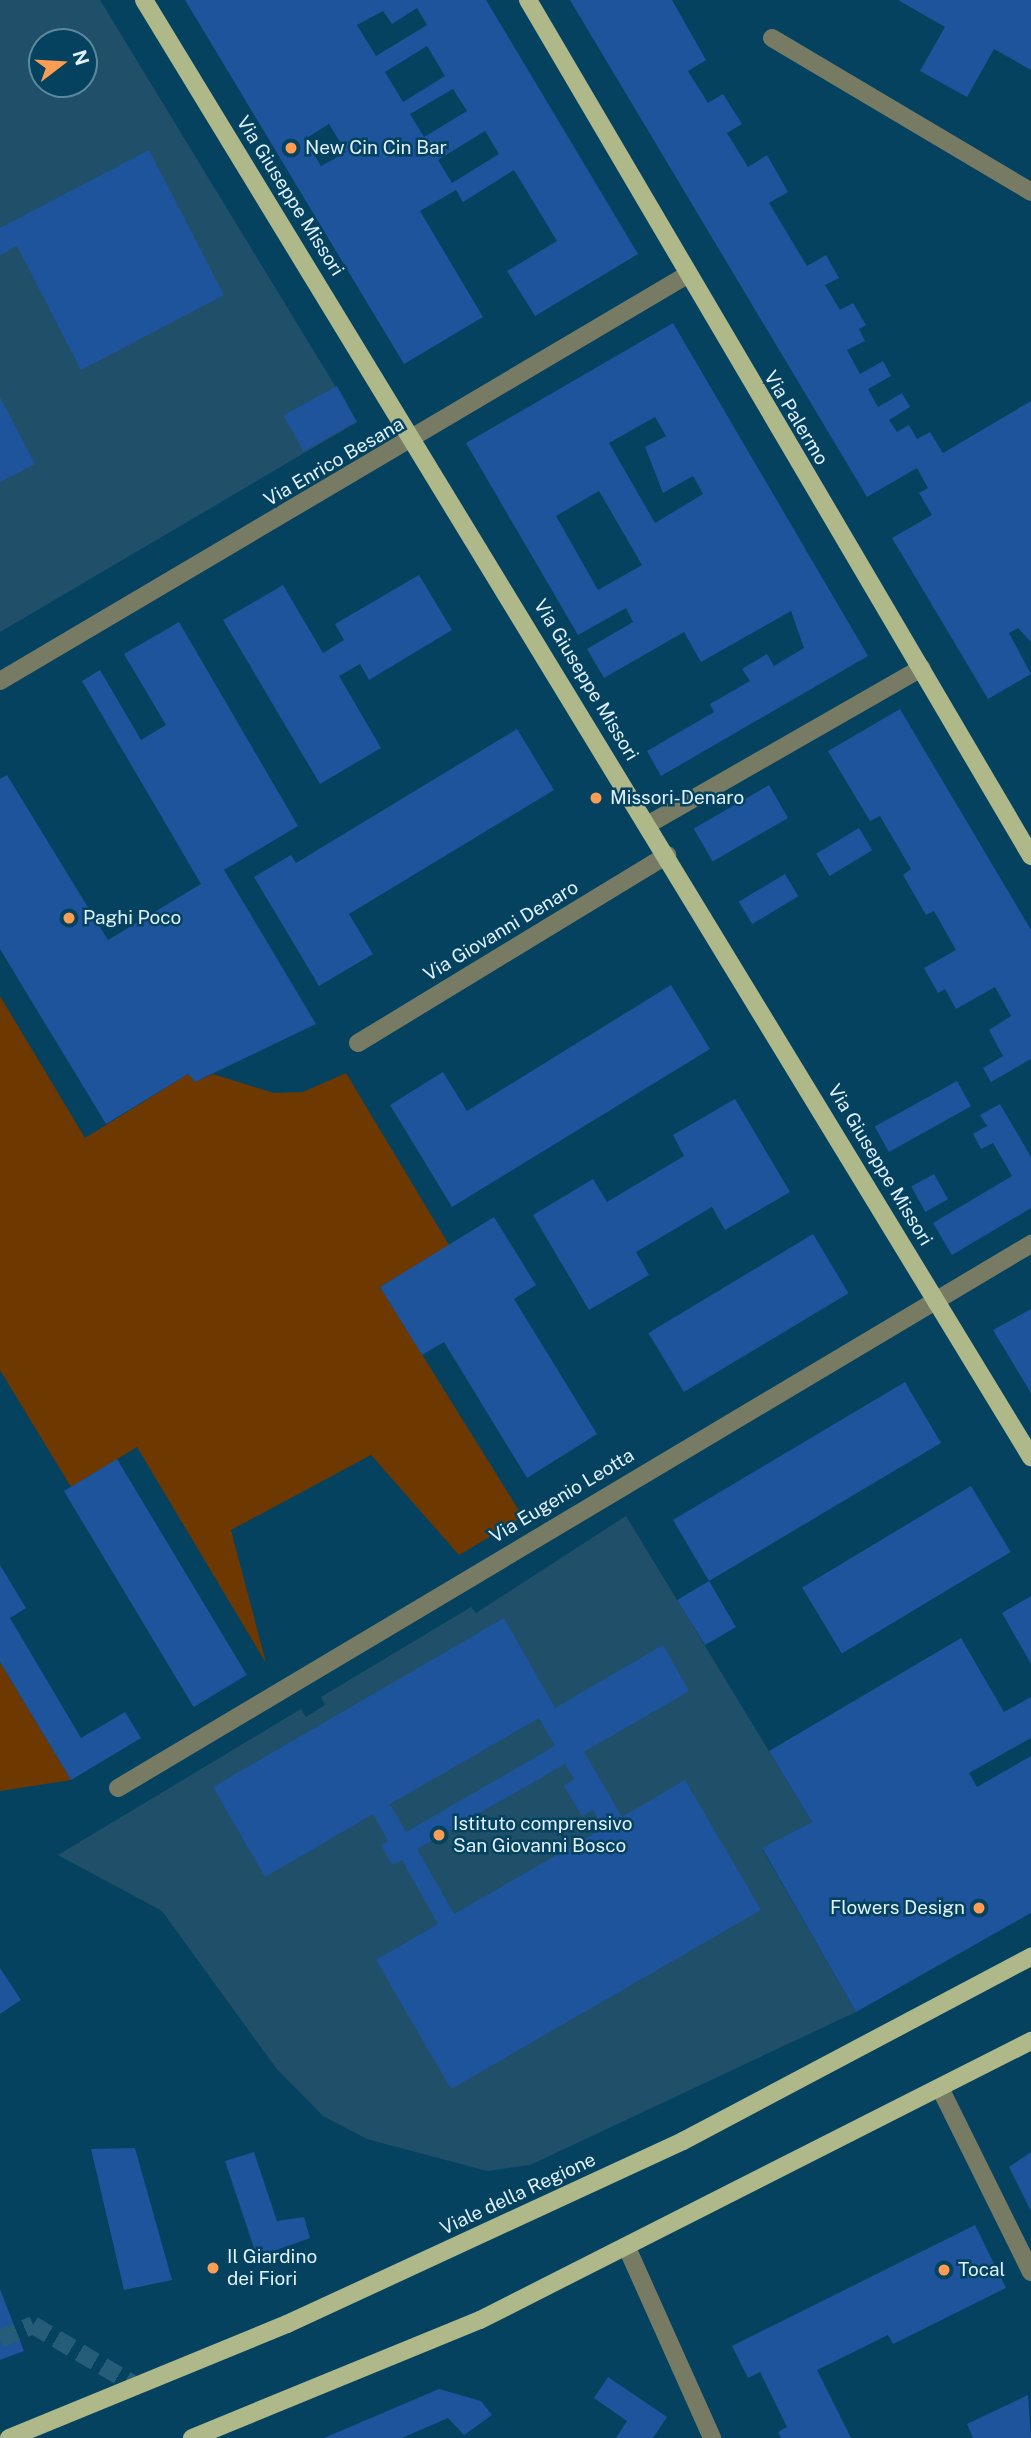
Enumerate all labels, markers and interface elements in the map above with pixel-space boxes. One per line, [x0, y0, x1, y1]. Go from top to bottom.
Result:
north arrow [28, 28, 98, 98]
text: N [68, 47, 94, 68]
street label: Via Giuseppe Missori [232, 112, 348, 280]
place label: New Cin Cin Bar [305, 137, 447, 159]
marker: New Cin Cin Bar [283, 140, 299, 156]
street label: Via Palermo [759, 367, 833, 469]
street label: Via Enrico Besana [260, 413, 408, 511]
street label: Via Giuseppe Missori [529, 595, 643, 765]
place label: Missori-Denaro [610, 787, 744, 809]
marker: Missori-Denaro [588, 790, 604, 806]
street label: Via Giovanni Denaro [420, 876, 582, 986]
place label: Paghi Poco [83, 907, 181, 929]
marker: Paghi Poco [61, 910, 77, 926]
street label: Via Giuseppe Missori [823, 1080, 937, 1250]
street label: Via Eugenio Leotta [486, 1444, 638, 1548]
place label: Istituto comprensivo San Giovanni Bosco [453, 1813, 633, 1857]
marker: Istituto comprensivo San Giovanni Bosco [431, 1827, 447, 1843]
place label: Flowers Design [830, 1897, 965, 1919]
marker: Flowers Design [971, 1900, 987, 1916]
street label: Viale della Regione [436, 2148, 600, 2240]
place label: Il Giardino dei Fiori [227, 2246, 317, 2290]
place label: Tocal [958, 2259, 1005, 2281]
marker: Il Giardino dei Fiori [205, 2260, 221, 2276]
marker: Tocal [936, 2262, 952, 2278]

